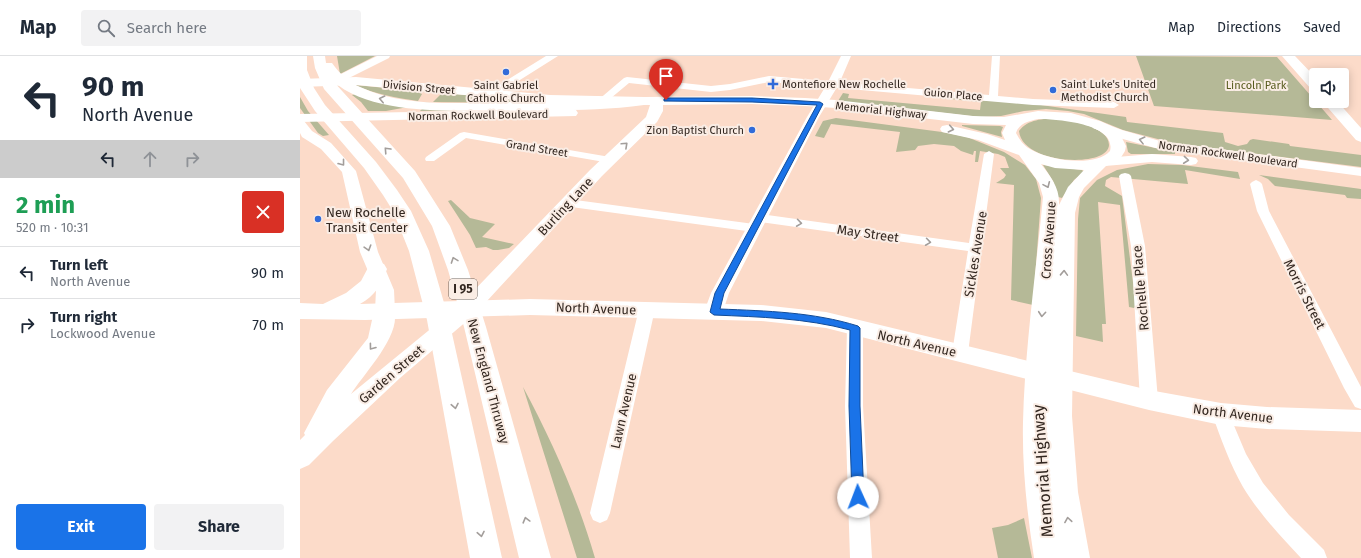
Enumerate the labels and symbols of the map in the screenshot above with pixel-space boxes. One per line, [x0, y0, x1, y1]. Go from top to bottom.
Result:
pin [649, 59, 683, 100]
marker: Saint Gabriel Catholic Church [501, 67, 511, 77]
street label: Division Street [382, 78, 456, 97]
marker: Montefiore New Rochelle [767, 78, 779, 90]
place label: Montefiore New Rochelle [782, 78, 906, 91]
place label: Saint Luke's United Methodist Church [1061, 78, 1156, 104]
place label: Saint Gabriel Catholic Church [467, 79, 545, 105]
park label: Lincoln Park [1226, 79, 1287, 92]
street label: Guion Place [923, 85, 983, 104]
marker: Saint Luke's United Methodist Church [1048, 85, 1058, 95]
one-way arrow [379, 95, 385, 103]
street label: Memorial Highway [835, 99, 928, 122]
street label: Norman Rockwell Boulevard [408, 108, 548, 123]
place label: Zion Baptist Church [647, 124, 744, 137]
marker: Zion Baptist Church [747, 125, 757, 135]
one-way arrow [948, 125, 954, 133]
street label: Grand Street [505, 137, 569, 160]
one-way arrow [1139, 137, 1146, 145]
street label: Norman Rockwell Boulevard [1158, 138, 1298, 171]
one-way arrow [620, 142, 628, 150]
one-way arrow [384, 147, 391, 155]
one-way arrow [1183, 156, 1189, 165]
one-way arrow [337, 158, 344, 165]
street label: Burling Lane [535, 174, 596, 238]
one-way arrow [1042, 181, 1050, 188]
street label: Cross Avenue [1038, 201, 1059, 279]
place label: New Rochelle Transit Center [326, 205, 408, 235]
street label: Sickles Avenue [961, 210, 990, 298]
marker: New Rochelle Transit Center [313, 214, 323, 224]
one-way arrow [796, 218, 802, 227]
street label: May Street [836, 222, 900, 245]
one-way arrow [925, 237, 931, 246]
one-way arrow [363, 244, 372, 251]
street label: Rochelle Place [1129, 245, 1152, 331]
one-way arrow [450, 257, 459, 264]
street label: Morris Street [1281, 257, 1329, 332]
one-way arrow [1059, 270, 1068, 276]
road number: I 95 [449, 279, 477, 299]
street label: North Avenue [556, 300, 636, 317]
one-way arrow [1038, 311, 1047, 317]
street label: New England Thruway [465, 317, 513, 446]
street label: North Avenue [876, 327, 958, 360]
street label: Garden Street [356, 342, 427, 407]
one-way arrow [370, 343, 377, 350]
street label: Lawn Avenue [608, 372, 639, 450]
street label: North Avenue [1192, 401, 1274, 426]
one-way arrow [451, 403, 459, 409]
street label: Memorial Highway [1028, 404, 1057, 538]
position arrow [837, 476, 879, 518]
one-way arrow [522, 517, 530, 524]
one-way arrow [1064, 517, 1073, 523]
one-way arrow [477, 530, 485, 537]

